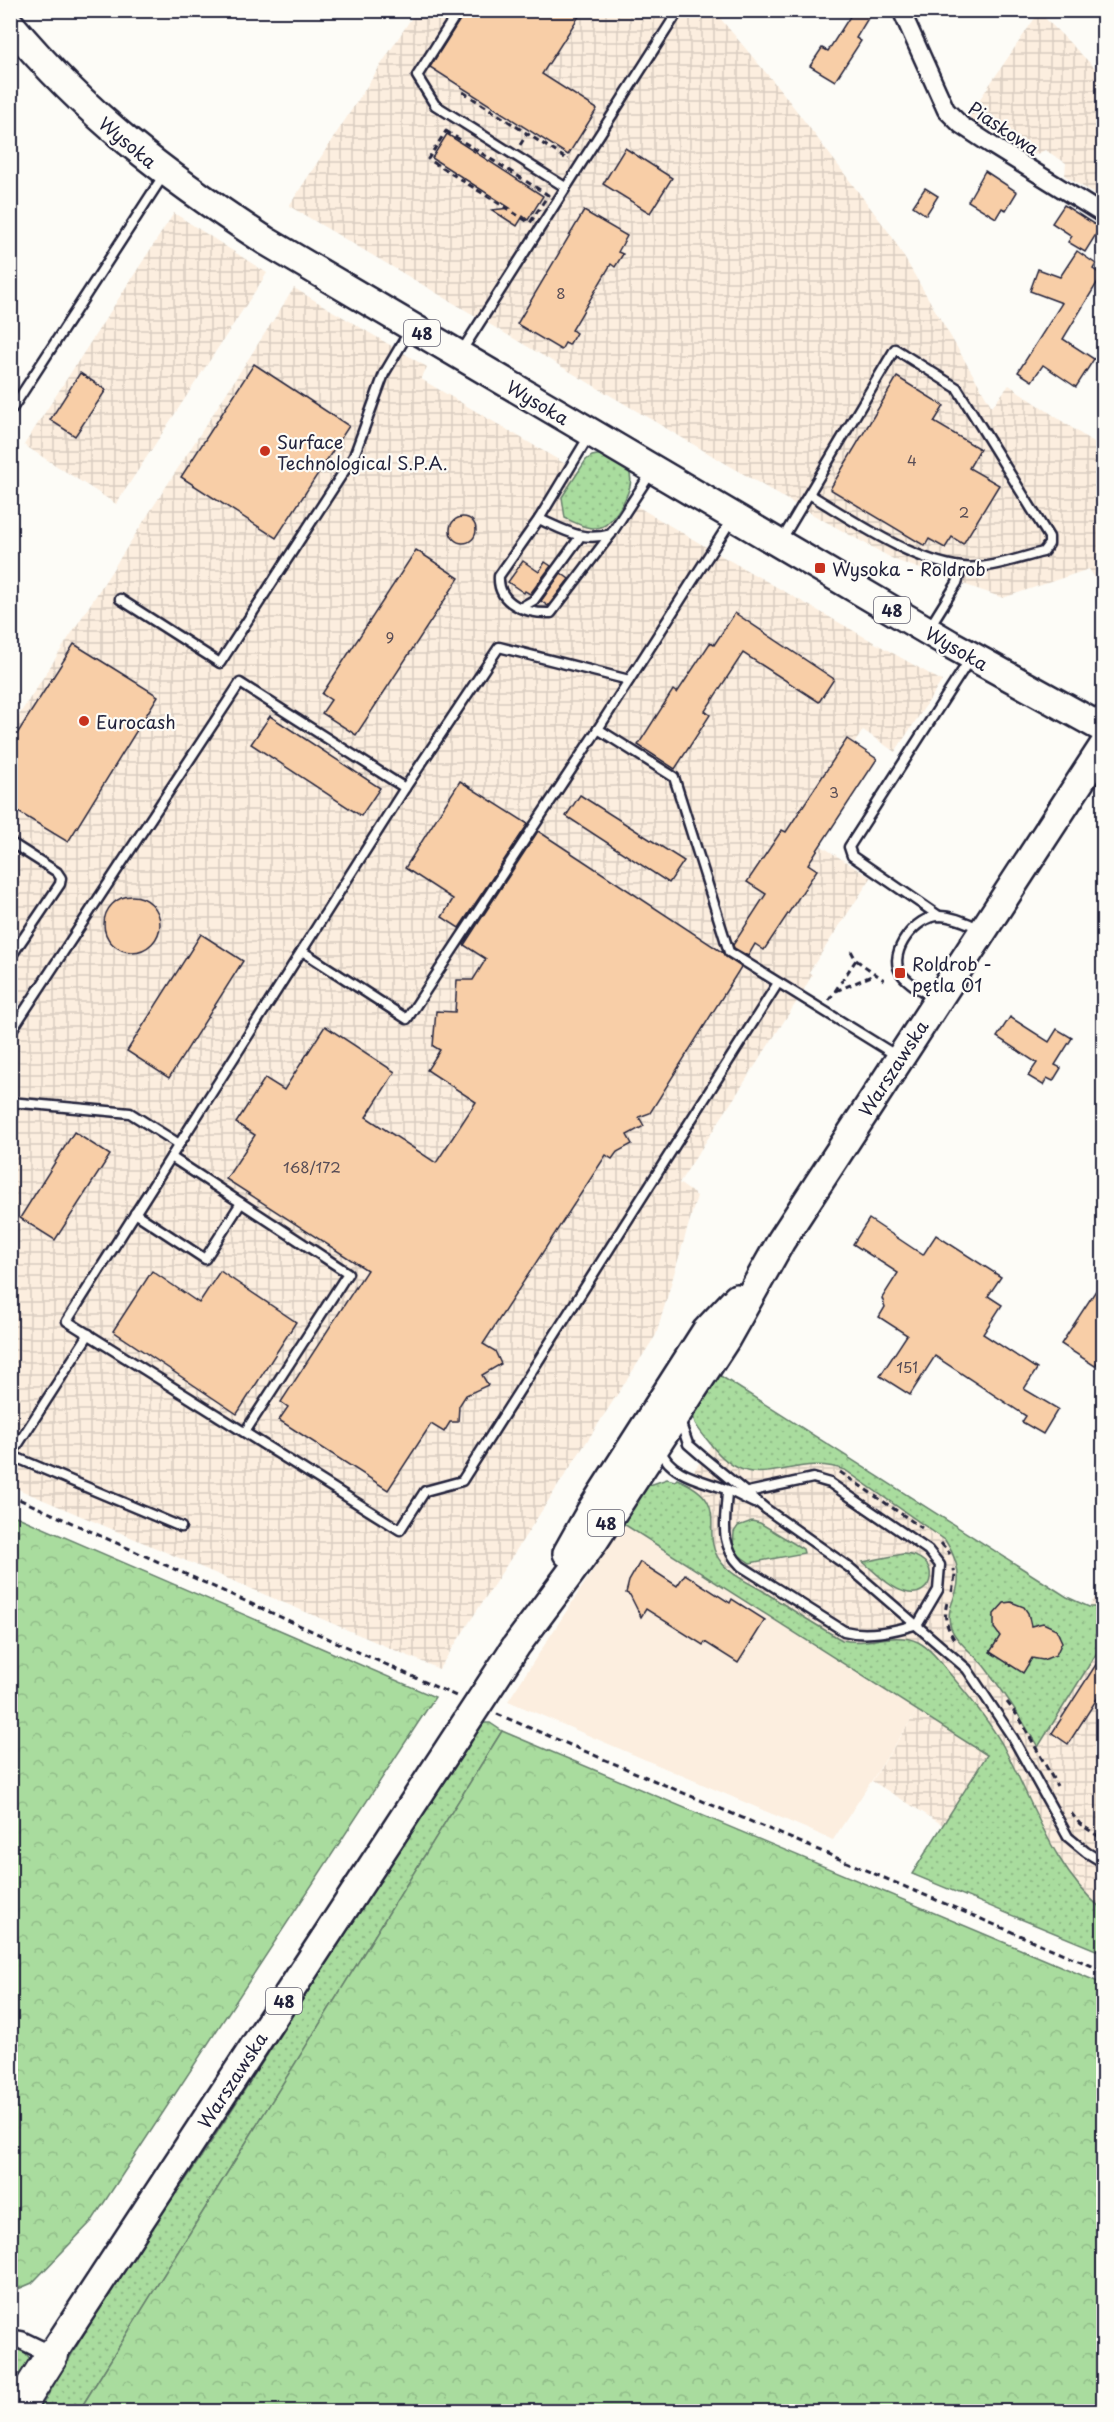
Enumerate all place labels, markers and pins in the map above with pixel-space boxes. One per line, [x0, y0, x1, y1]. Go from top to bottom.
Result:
place label: Surface Technological S.P.A. [277, 428, 448, 476]
marker: Surface Technological S.P.A. [258, 444, 272, 458]
place label: Wysoka - Roldrob [832, 555, 986, 582]
marker: Wysoka - Roldrob [813, 561, 827, 575]
place label: Eurocash [96, 708, 176, 735]
marker: Eurocash [77, 714, 91, 728]
place label: Roldrob - pętla 01 [912, 950, 992, 998]
marker: Roldrob - pętla 01 [893, 966, 907, 980]

